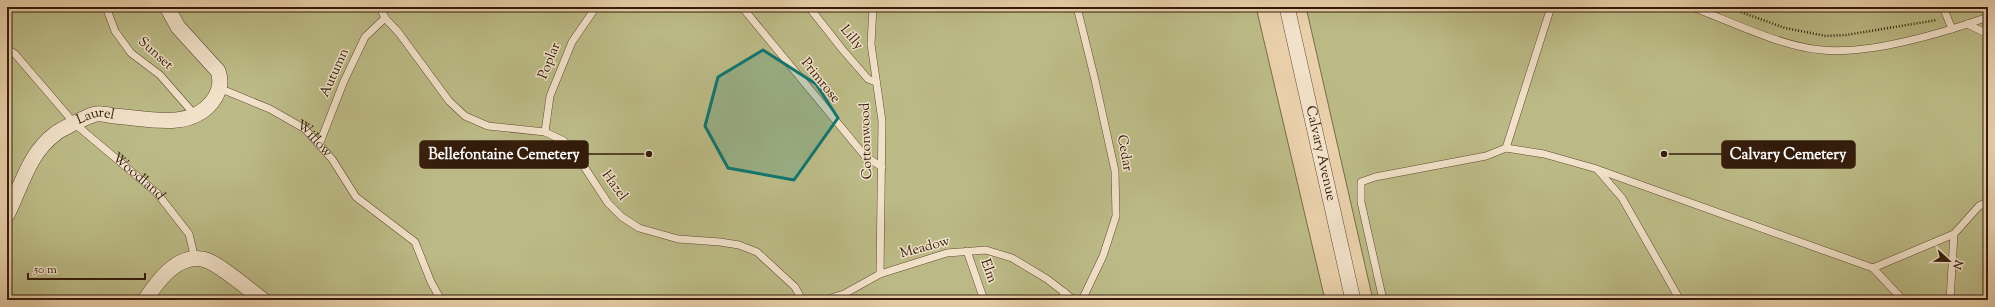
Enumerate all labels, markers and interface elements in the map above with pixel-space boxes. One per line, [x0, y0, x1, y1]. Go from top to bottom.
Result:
street label: Lilly [835, 21, 867, 55]
street label: Sunset [133, 33, 177, 75]
street label: Poplar [534, 39, 567, 82]
street label: Autumn [315, 45, 355, 101]
street label: Primrose [795, 54, 845, 108]
street label: Cottonwood [856, 102, 878, 180]
street label: Laurel [73, 104, 116, 131]
street label: Calvary Avenue [1300, 104, 1340, 203]
street label: Willow [293, 116, 337, 163]
street label: Cedar [1111, 133, 1137, 174]
callout: Bellefontaine Cemetery [420, 141, 588, 168]
callout: Calvary Cemetery [1722, 141, 1855, 168]
text: Bellefontaine Cemetery [428, 145, 580, 166]
text: Calvary Cemetery [1730, 145, 1847, 166]
street label: Woodland [107, 149, 169, 205]
street label: Hazel [596, 167, 632, 205]
street label: Meadow [898, 232, 953, 264]
north arrow [1929, 241, 1969, 281]
scale bar [28, 255, 145, 281]
street label: Elm [975, 256, 1002, 286]
text: N [1948, 256, 1967, 272]
text: 50 m [33, 261, 57, 279]

